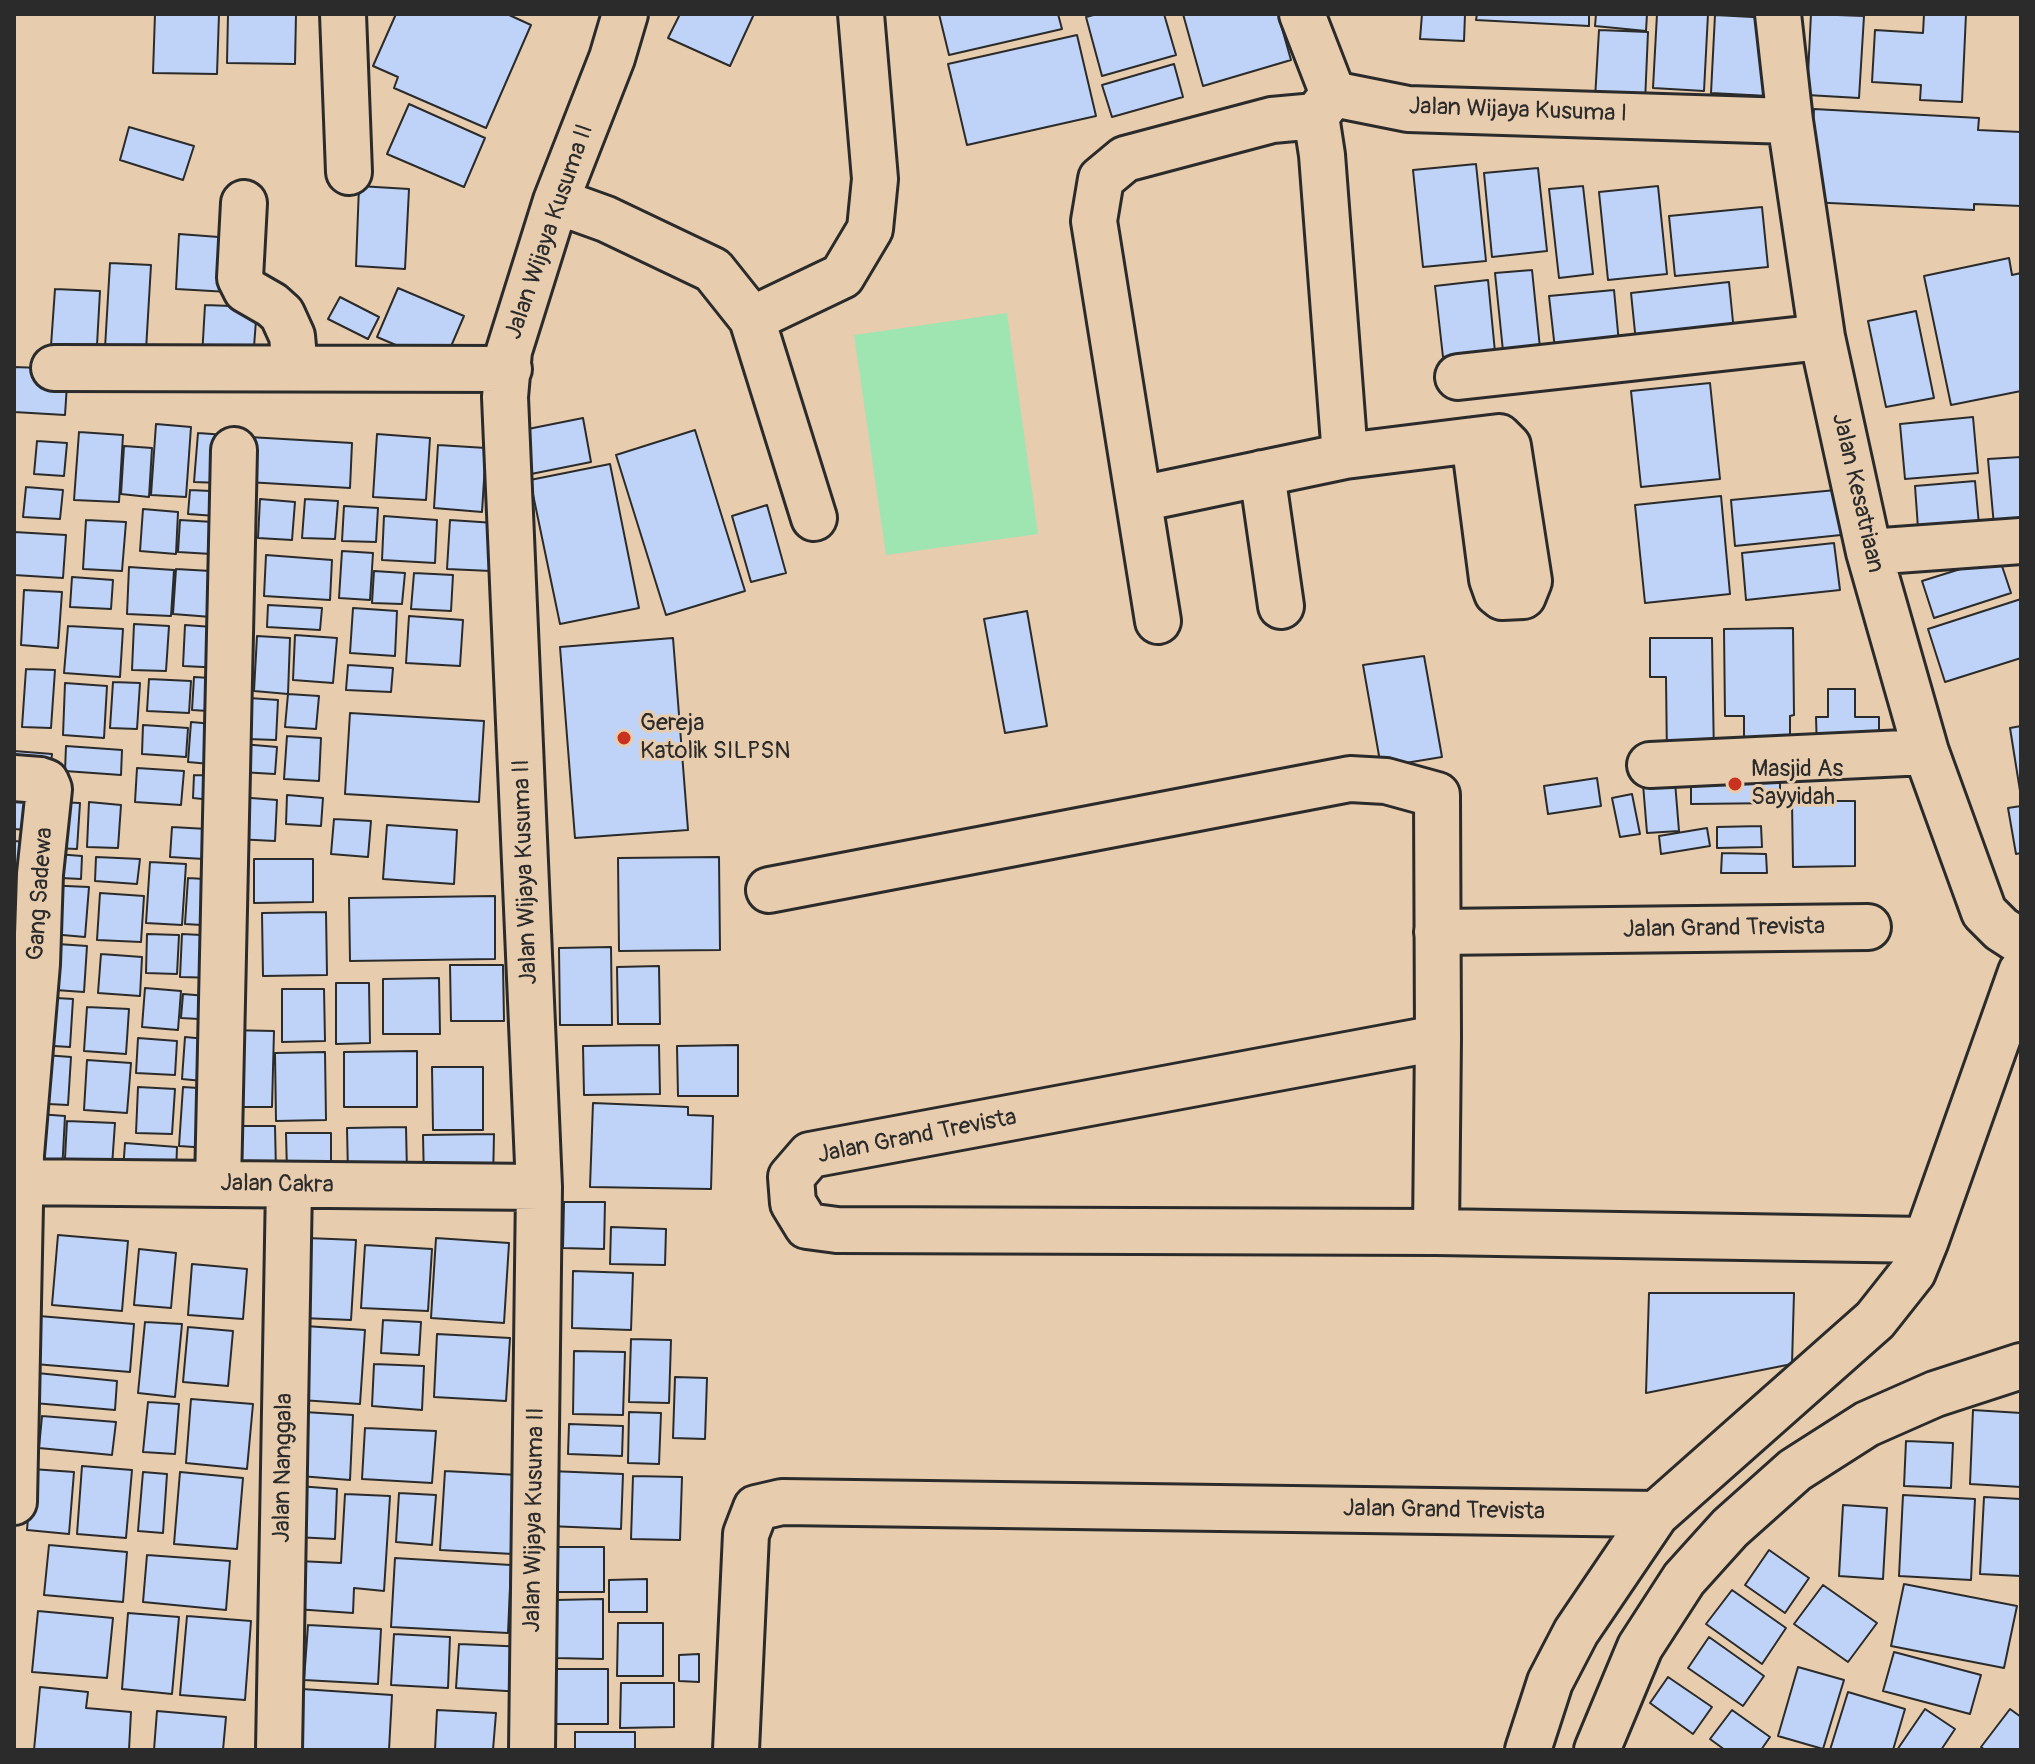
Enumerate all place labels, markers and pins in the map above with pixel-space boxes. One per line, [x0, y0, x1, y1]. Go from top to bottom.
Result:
place label: Gereja Katolik SILPSN [640, 710, 790, 766]
marker: Gereja Katolik SILPSN [615, 729, 633, 747]
place label: Masjid As Sayyidah [1751, 756, 1843, 812]
marker: Masjid As Sayyidah [1726, 775, 1744, 793]

